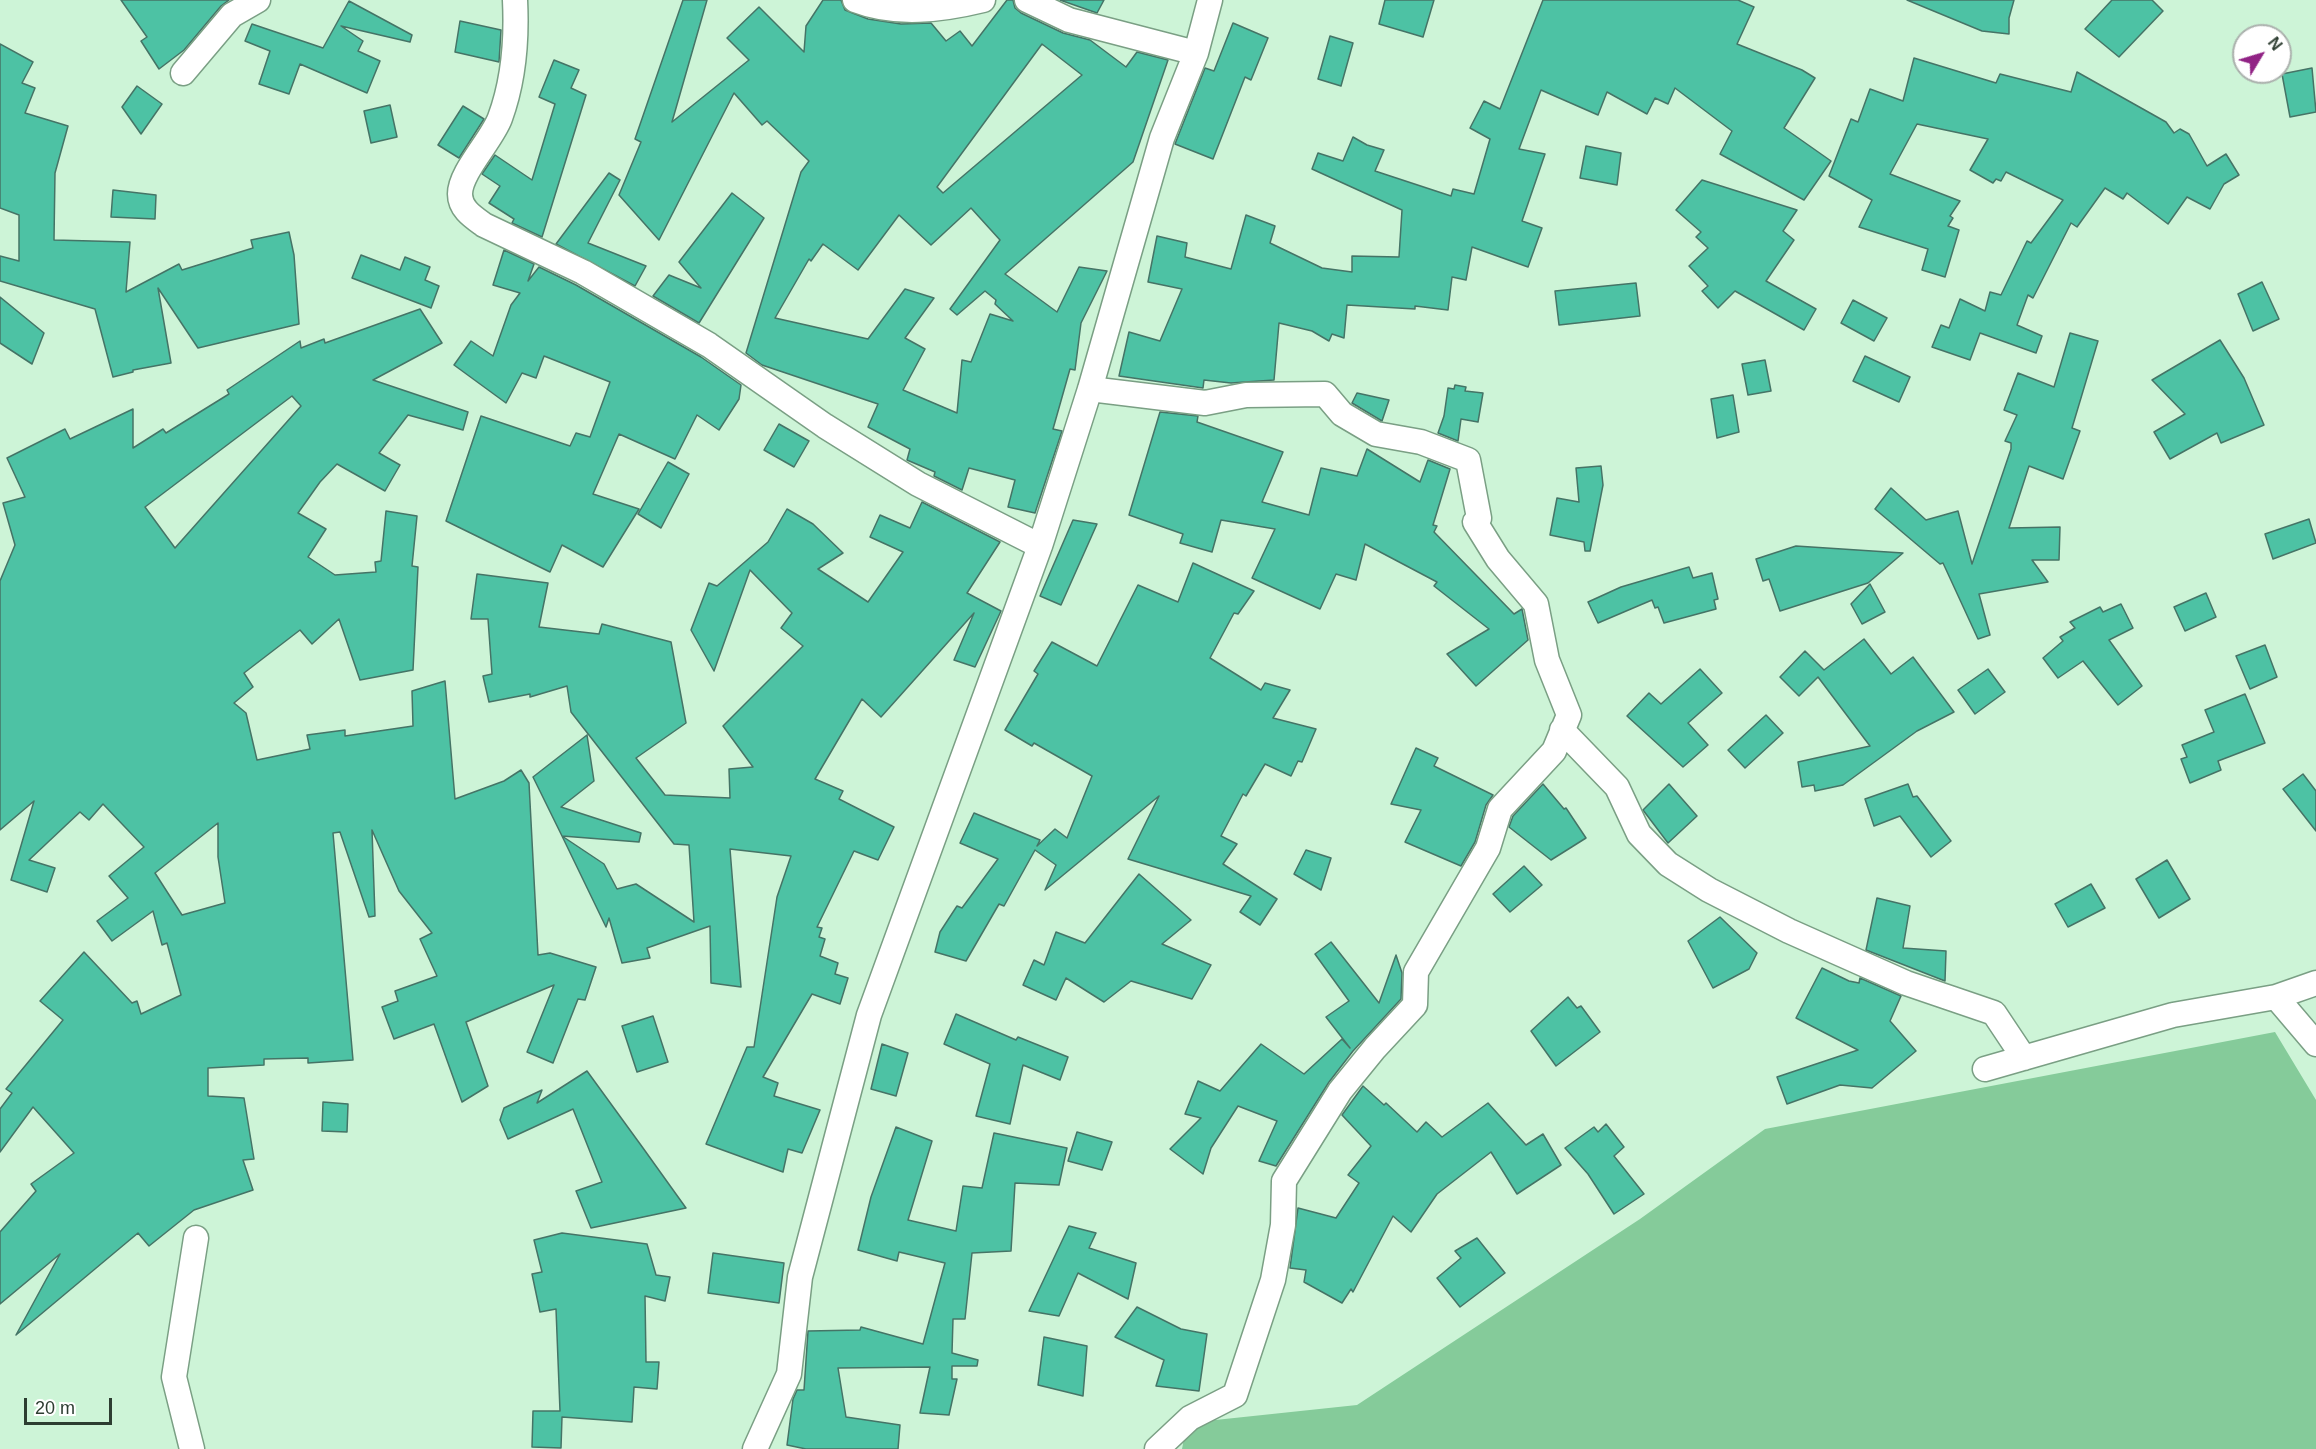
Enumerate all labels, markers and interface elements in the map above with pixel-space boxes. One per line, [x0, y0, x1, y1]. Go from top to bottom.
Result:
north arrow [2232, 24, 2292, 84]
text: N [2265, 34, 2285, 54]
scale bar [27, 1386, 116, 1424]
text: 20 m [35, 1398, 75, 1418]

